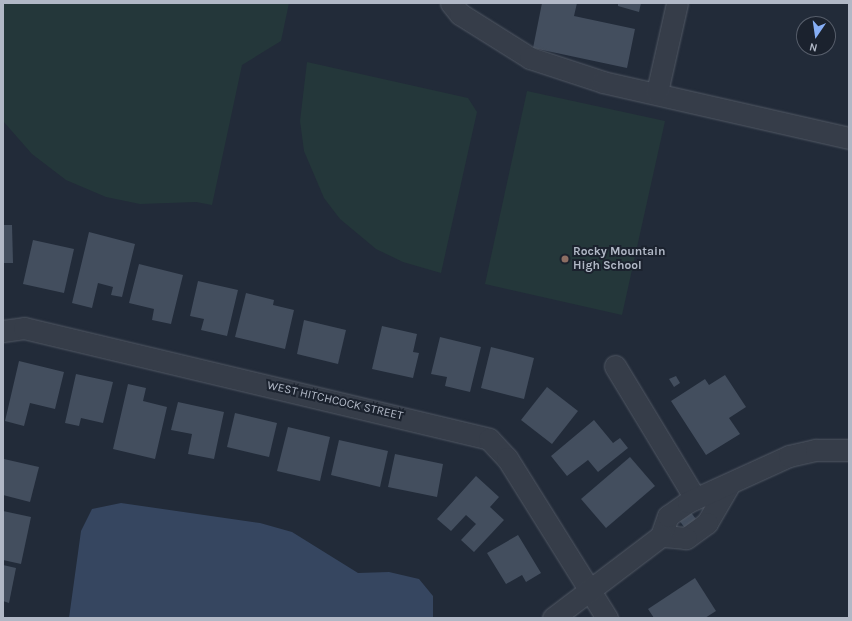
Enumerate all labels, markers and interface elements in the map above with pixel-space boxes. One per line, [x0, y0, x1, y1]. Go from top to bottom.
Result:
north arrow [796, 16, 836, 56]
text: N [808, 40, 819, 54]
place label: Rocky Mountain High School [573, 245, 665, 273]
marker: Rocky Mountain High School [560, 254, 570, 264]
street label: WEST HITCHCOCK STREET [266, 378, 404, 424]

